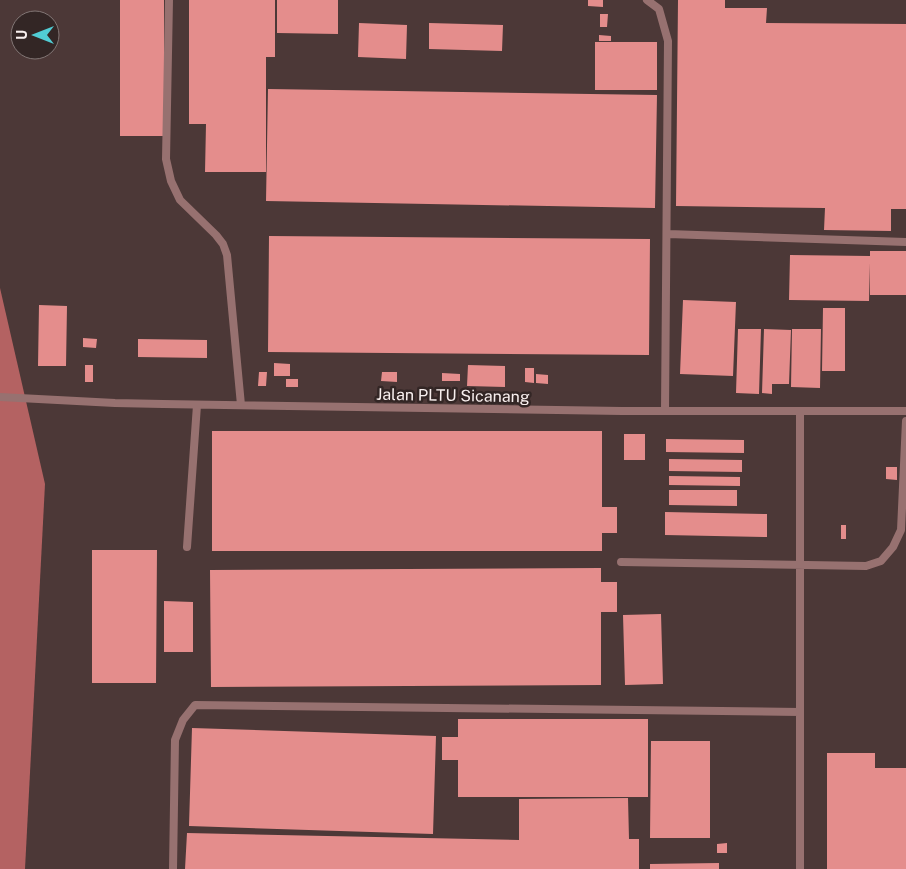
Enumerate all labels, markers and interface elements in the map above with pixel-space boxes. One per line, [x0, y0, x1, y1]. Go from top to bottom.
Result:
north arrow [10, 10, 60, 60]
text: U [14, 30, 30, 40]
street label: Jalan PLTU Sicanang [376, 385, 530, 406]

